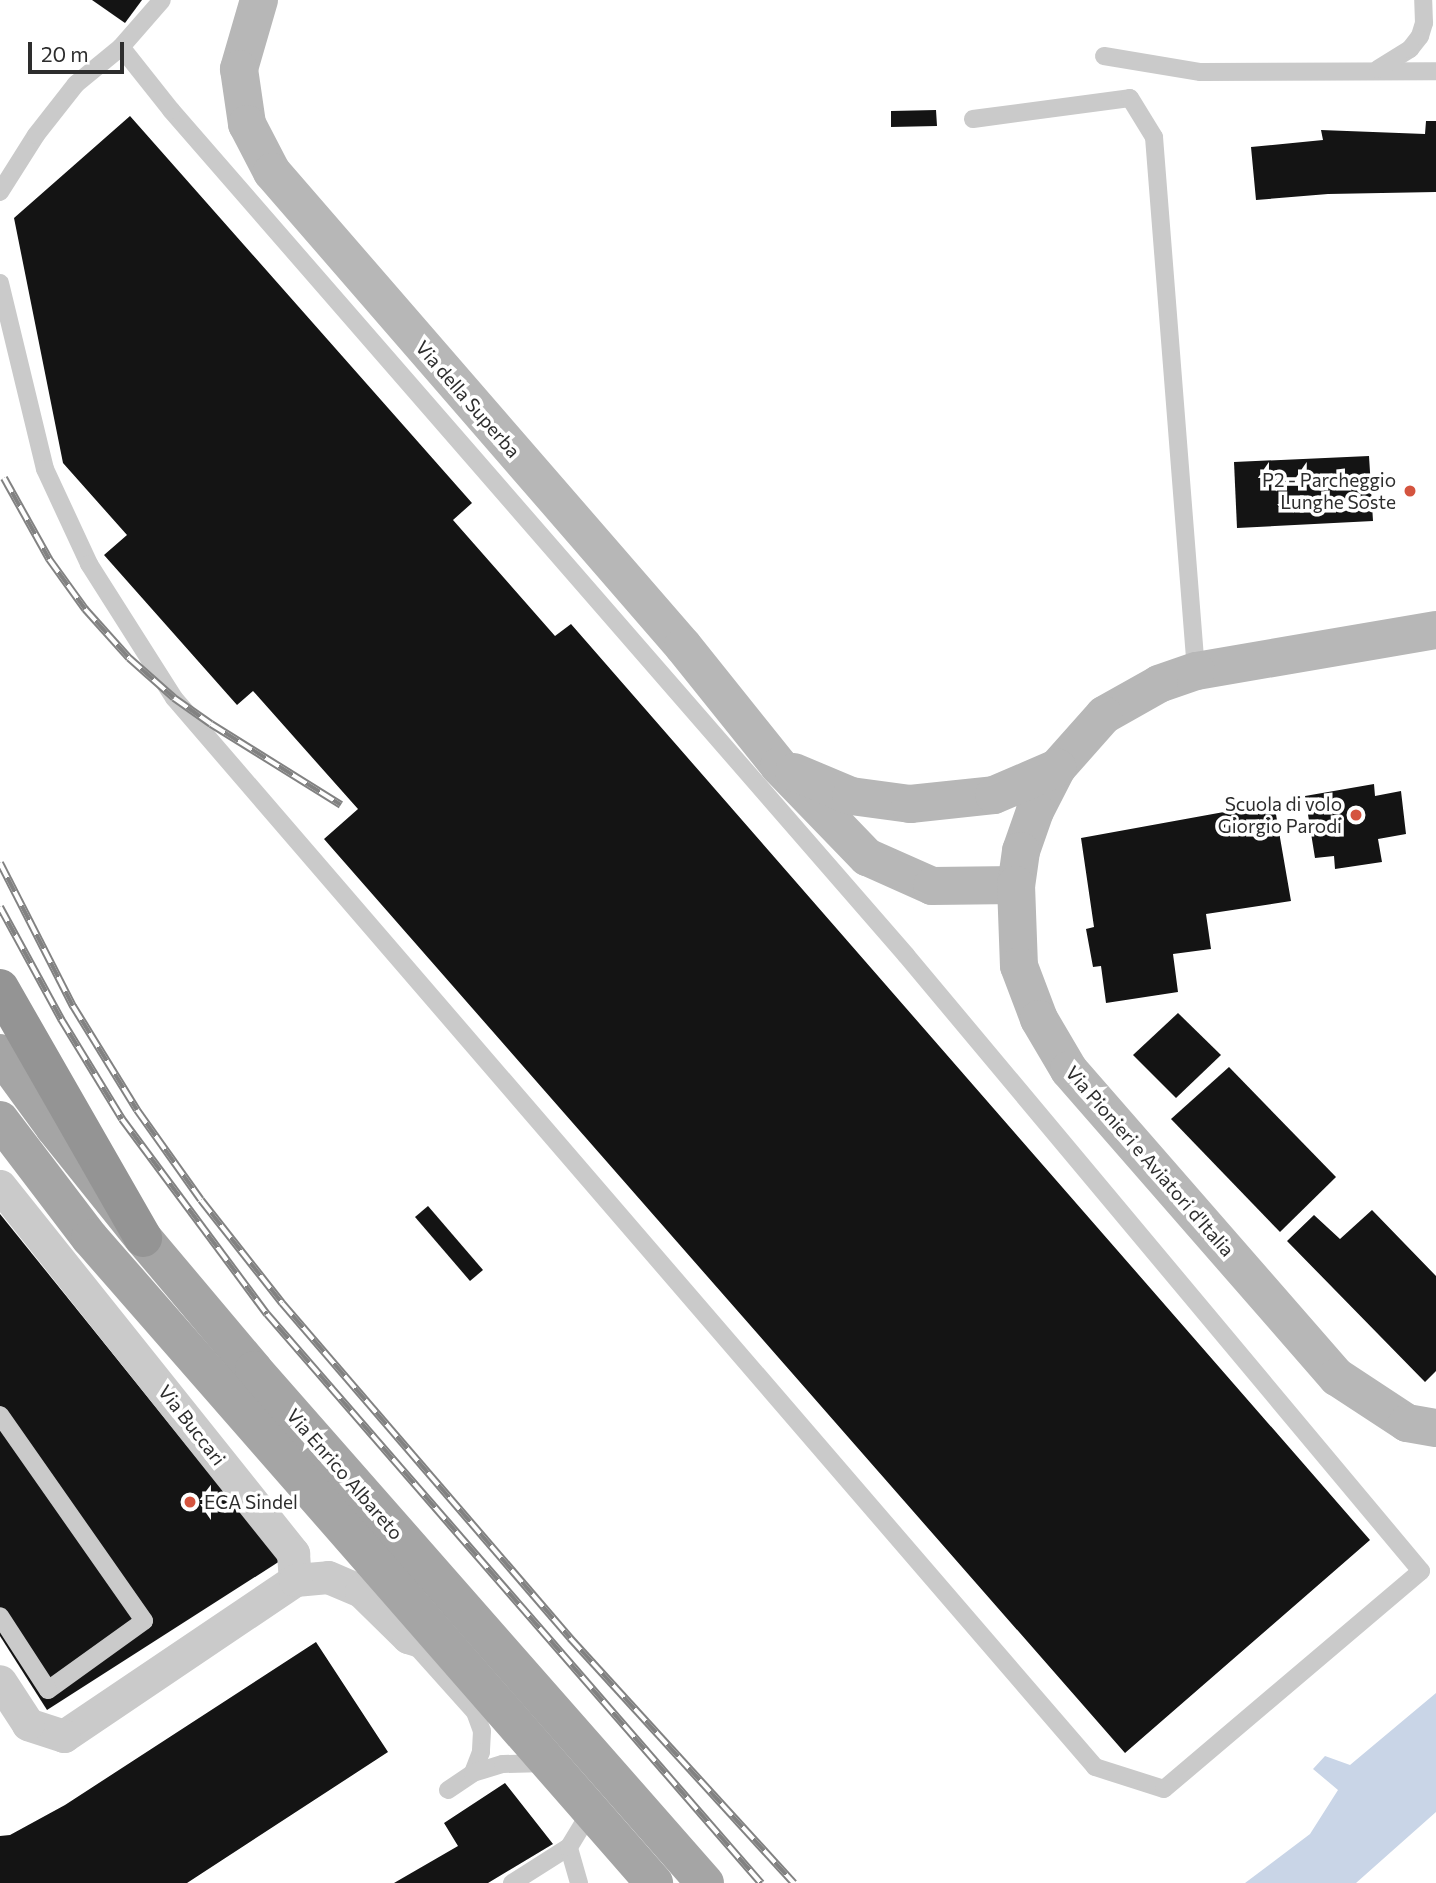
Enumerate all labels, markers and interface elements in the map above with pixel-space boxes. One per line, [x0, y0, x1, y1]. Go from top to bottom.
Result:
scale bar [32, 28, 128, 72]
text: 20 m [41, 41, 89, 66]
street label: Via della Superba [411, 336, 525, 462]
place label: P2 - Parcheggio Lunghe Soste [1262, 469, 1396, 513]
marker: P2 - Parcheggio Lunghe Soste [1402, 483, 1418, 499]
place label: Scuola di volo Giorgio Parodi [1218, 793, 1342, 837]
marker: Scuola di volo Giorgio Parodi [1348, 807, 1364, 823]
street label: Via Pionieri e Aviatori d'Italia [1061, 1061, 1239, 1261]
street label: Via Buccari [154, 1380, 230, 1470]
street label: Via Enrico Albareto [282, 1404, 408, 1544]
place label: ECA Sindel [204, 1491, 298, 1513]
marker: ECA Sindel [182, 1494, 198, 1510]

